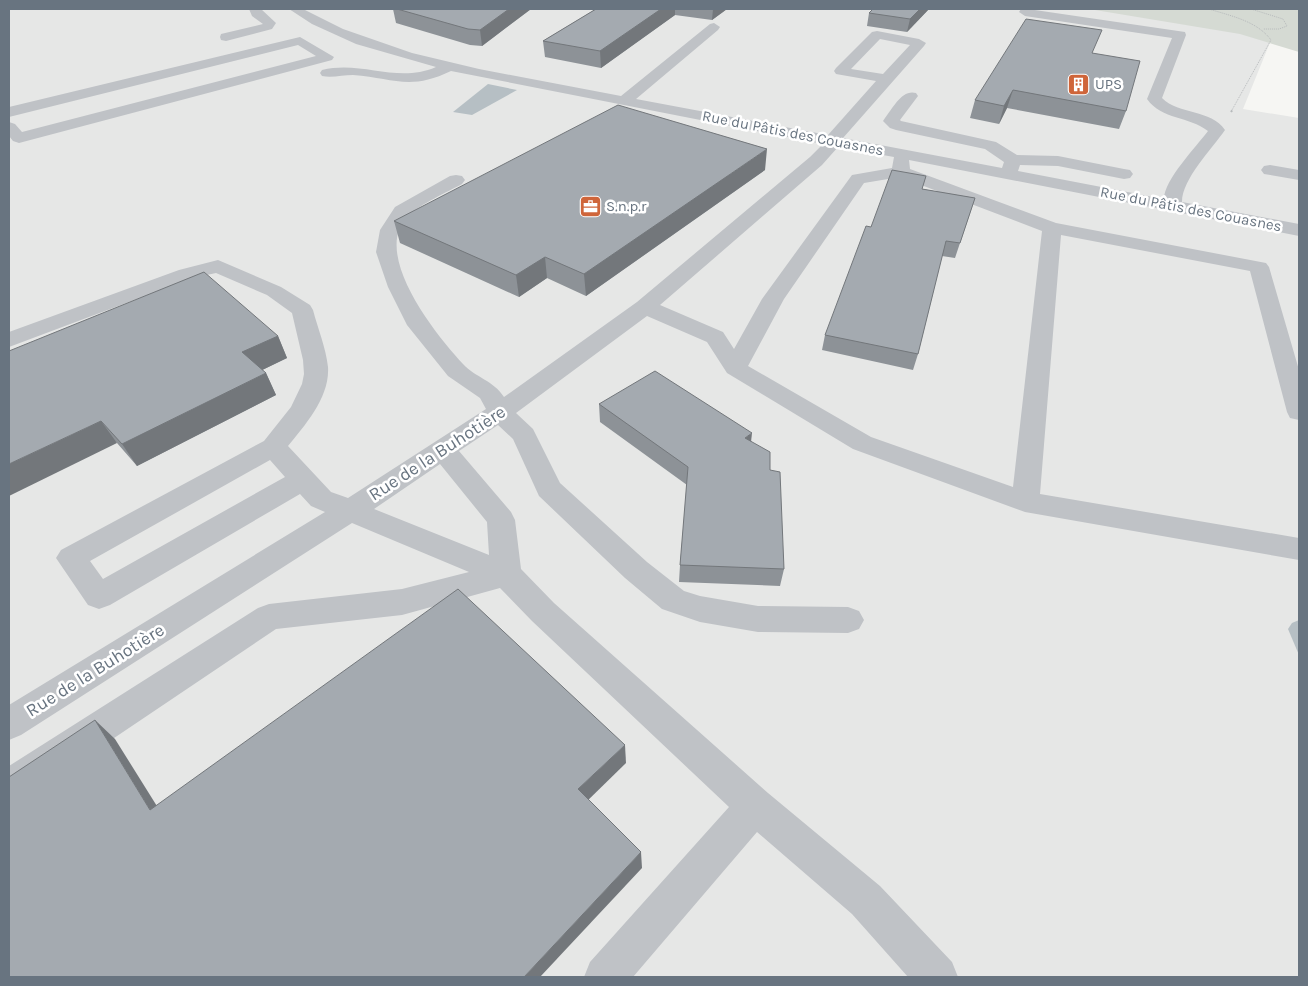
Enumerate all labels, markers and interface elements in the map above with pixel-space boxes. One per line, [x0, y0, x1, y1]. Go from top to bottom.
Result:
building icon: UPS [1067, 72, 1091, 96]
place label: UPS [1095, 75, 1122, 93]
street label: Rue du Pâtis des Couasnes [701, 107, 885, 159]
street label: Rue du Pâtis des Couasnes [1099, 183, 1283, 235]
office icon: S.n.p.r [578, 194, 602, 218]
place label: S.n.p.r [606, 197, 647, 215]
street label: Rue de la Buhotière [364, 401, 510, 505]
street label: Rue de la Buhotière [22, 619, 168, 721]

